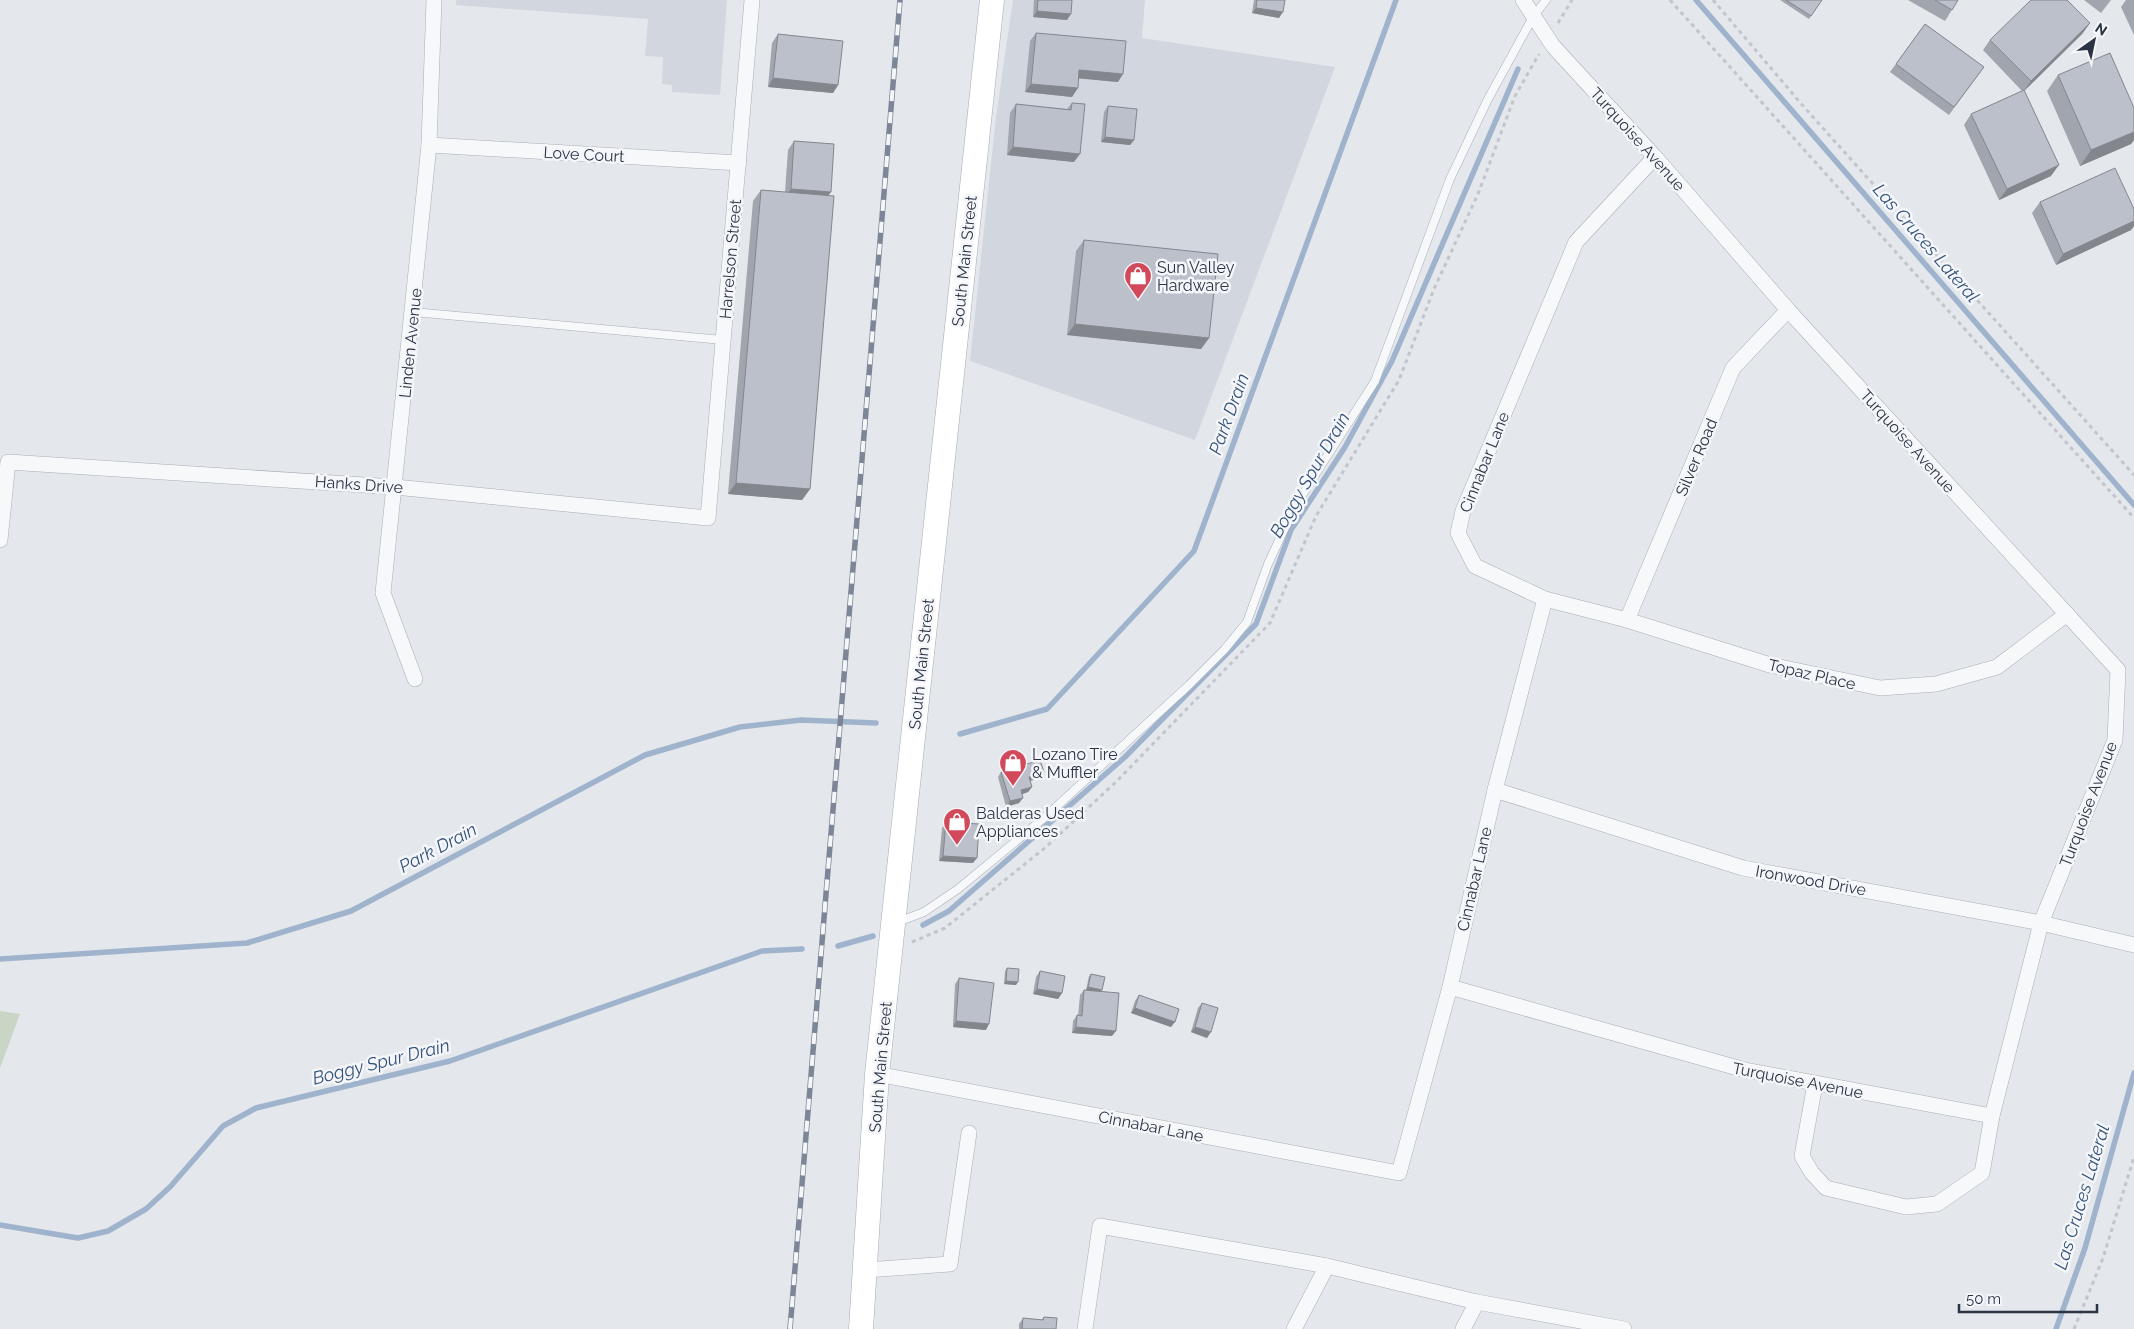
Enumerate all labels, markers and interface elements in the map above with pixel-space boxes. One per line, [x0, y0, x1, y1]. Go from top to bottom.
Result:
north arrow [2069, 15, 2119, 65]
text: N [2092, 19, 2110, 39]
street label: Turquoise Avenue [1586, 84, 1689, 195]
street label: Love Court [543, 143, 626, 166]
water label: Las Cruces Lateral [1869, 179, 1984, 307]
street label: South Main Street [948, 194, 981, 327]
street label: Harrelson Street [716, 198, 745, 320]
place label: Sun Valley Hardware [1157, 258, 1235, 295]
shop icon: Sun Valley Hardware [1123, 261, 1153, 300]
street label: Linden Avenue [395, 287, 426, 399]
water label: Park Drain [1204, 370, 1253, 457]
street label: Turquoise Avenue [1856, 386, 1959, 497]
water label: Boggy Spur Drain [1265, 409, 1354, 541]
street label: Cinnabar Lane [1456, 409, 1513, 515]
street label: Silver Road [1672, 415, 1721, 499]
street label: Hanks Drive [314, 472, 404, 497]
street label: South Main Street [905, 597, 938, 730]
street label: Topaz Place [1766, 655, 1857, 694]
street label: Turquoise Avenue [2056, 739, 2121, 869]
place label: Lozano Tire & Muffler [1032, 745, 1118, 782]
shop icon: Lozano Tire & Muffler [998, 748, 1028, 787]
place label: Balderas Used Appliances [976, 804, 1084, 841]
shop icon: Balderas Used Appliances [942, 807, 972, 846]
water label: Park Drain [395, 818, 480, 877]
street label: Cinnabar Lane [1453, 825, 1496, 933]
street label: Ironwood Drive [1754, 861, 1868, 900]
street label: South Main Street [865, 1000, 896, 1133]
water label: Boggy Spur Drain [310, 1034, 452, 1089]
street label: Turquoise Avenue [1731, 1059, 1865, 1102]
street label: Cinnabar Lane [1097, 1107, 1205, 1146]
water label: Las Cruces Lateral [2049, 1122, 2114, 1272]
scale bar [1959, 1282, 2096, 1314]
text: 50 m [1966, 1290, 2001, 1308]

